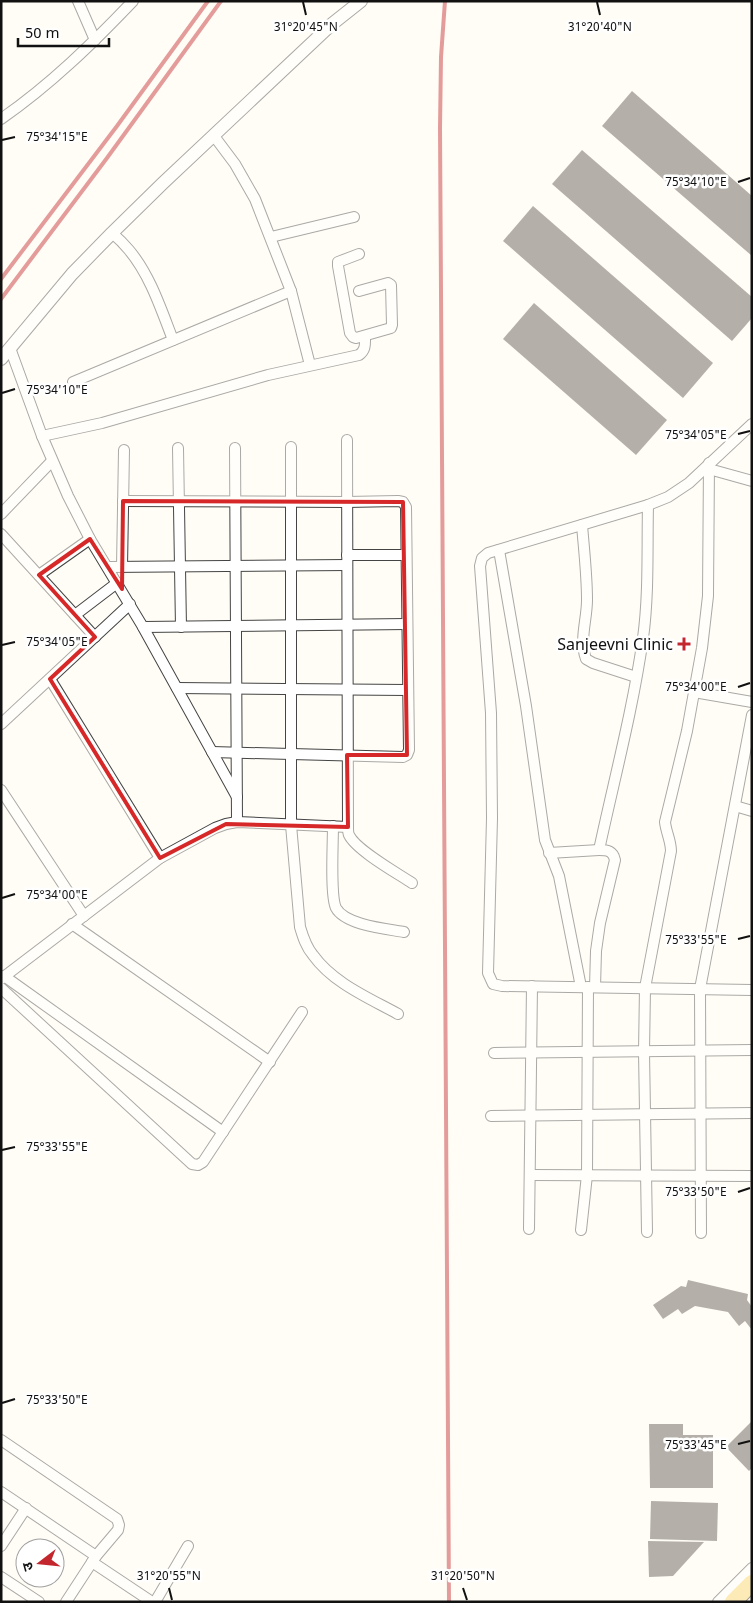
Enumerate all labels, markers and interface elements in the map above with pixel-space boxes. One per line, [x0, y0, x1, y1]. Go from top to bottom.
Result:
scale bar [18, 15, 109, 47]
text: 31°20'45"N [274, 20, 338, 36]
text: 31°20'40"N [568, 20, 632, 36]
text: 50 m [25, 25, 59, 44]
text: 75°34'15"E [26, 130, 88, 146]
text: 75°34'10"E [665, 175, 727, 191]
text: 75°34'10"E [26, 383, 88, 399]
text: 75°34'05"E [665, 428, 727, 444]
text: 75°34'05"E [26, 635, 88, 651]
place label: Sanjeevni Clinic [557, 636, 673, 657]
marker: Sanjeevni Clinic [677, 637, 691, 651]
text: 75°34'00"E [665, 680, 727, 696]
text: 75°34'00"E [26, 888, 88, 904]
text: 75°33'55"E [665, 933, 727, 949]
text: 75°33'55"E [26, 1140, 88, 1156]
text: 75°33'50"E [665, 1185, 727, 1201]
text: 75°33'50"E [26, 1393, 88, 1409]
text: 75°33'45"E [665, 1438, 727, 1454]
north arrow [15, 1538, 65, 1588]
text: उ [18, 1559, 39, 1573]
text: 31°20'55"N [137, 1569, 201, 1585]
text: 31°20'50"N [431, 1569, 495, 1585]

